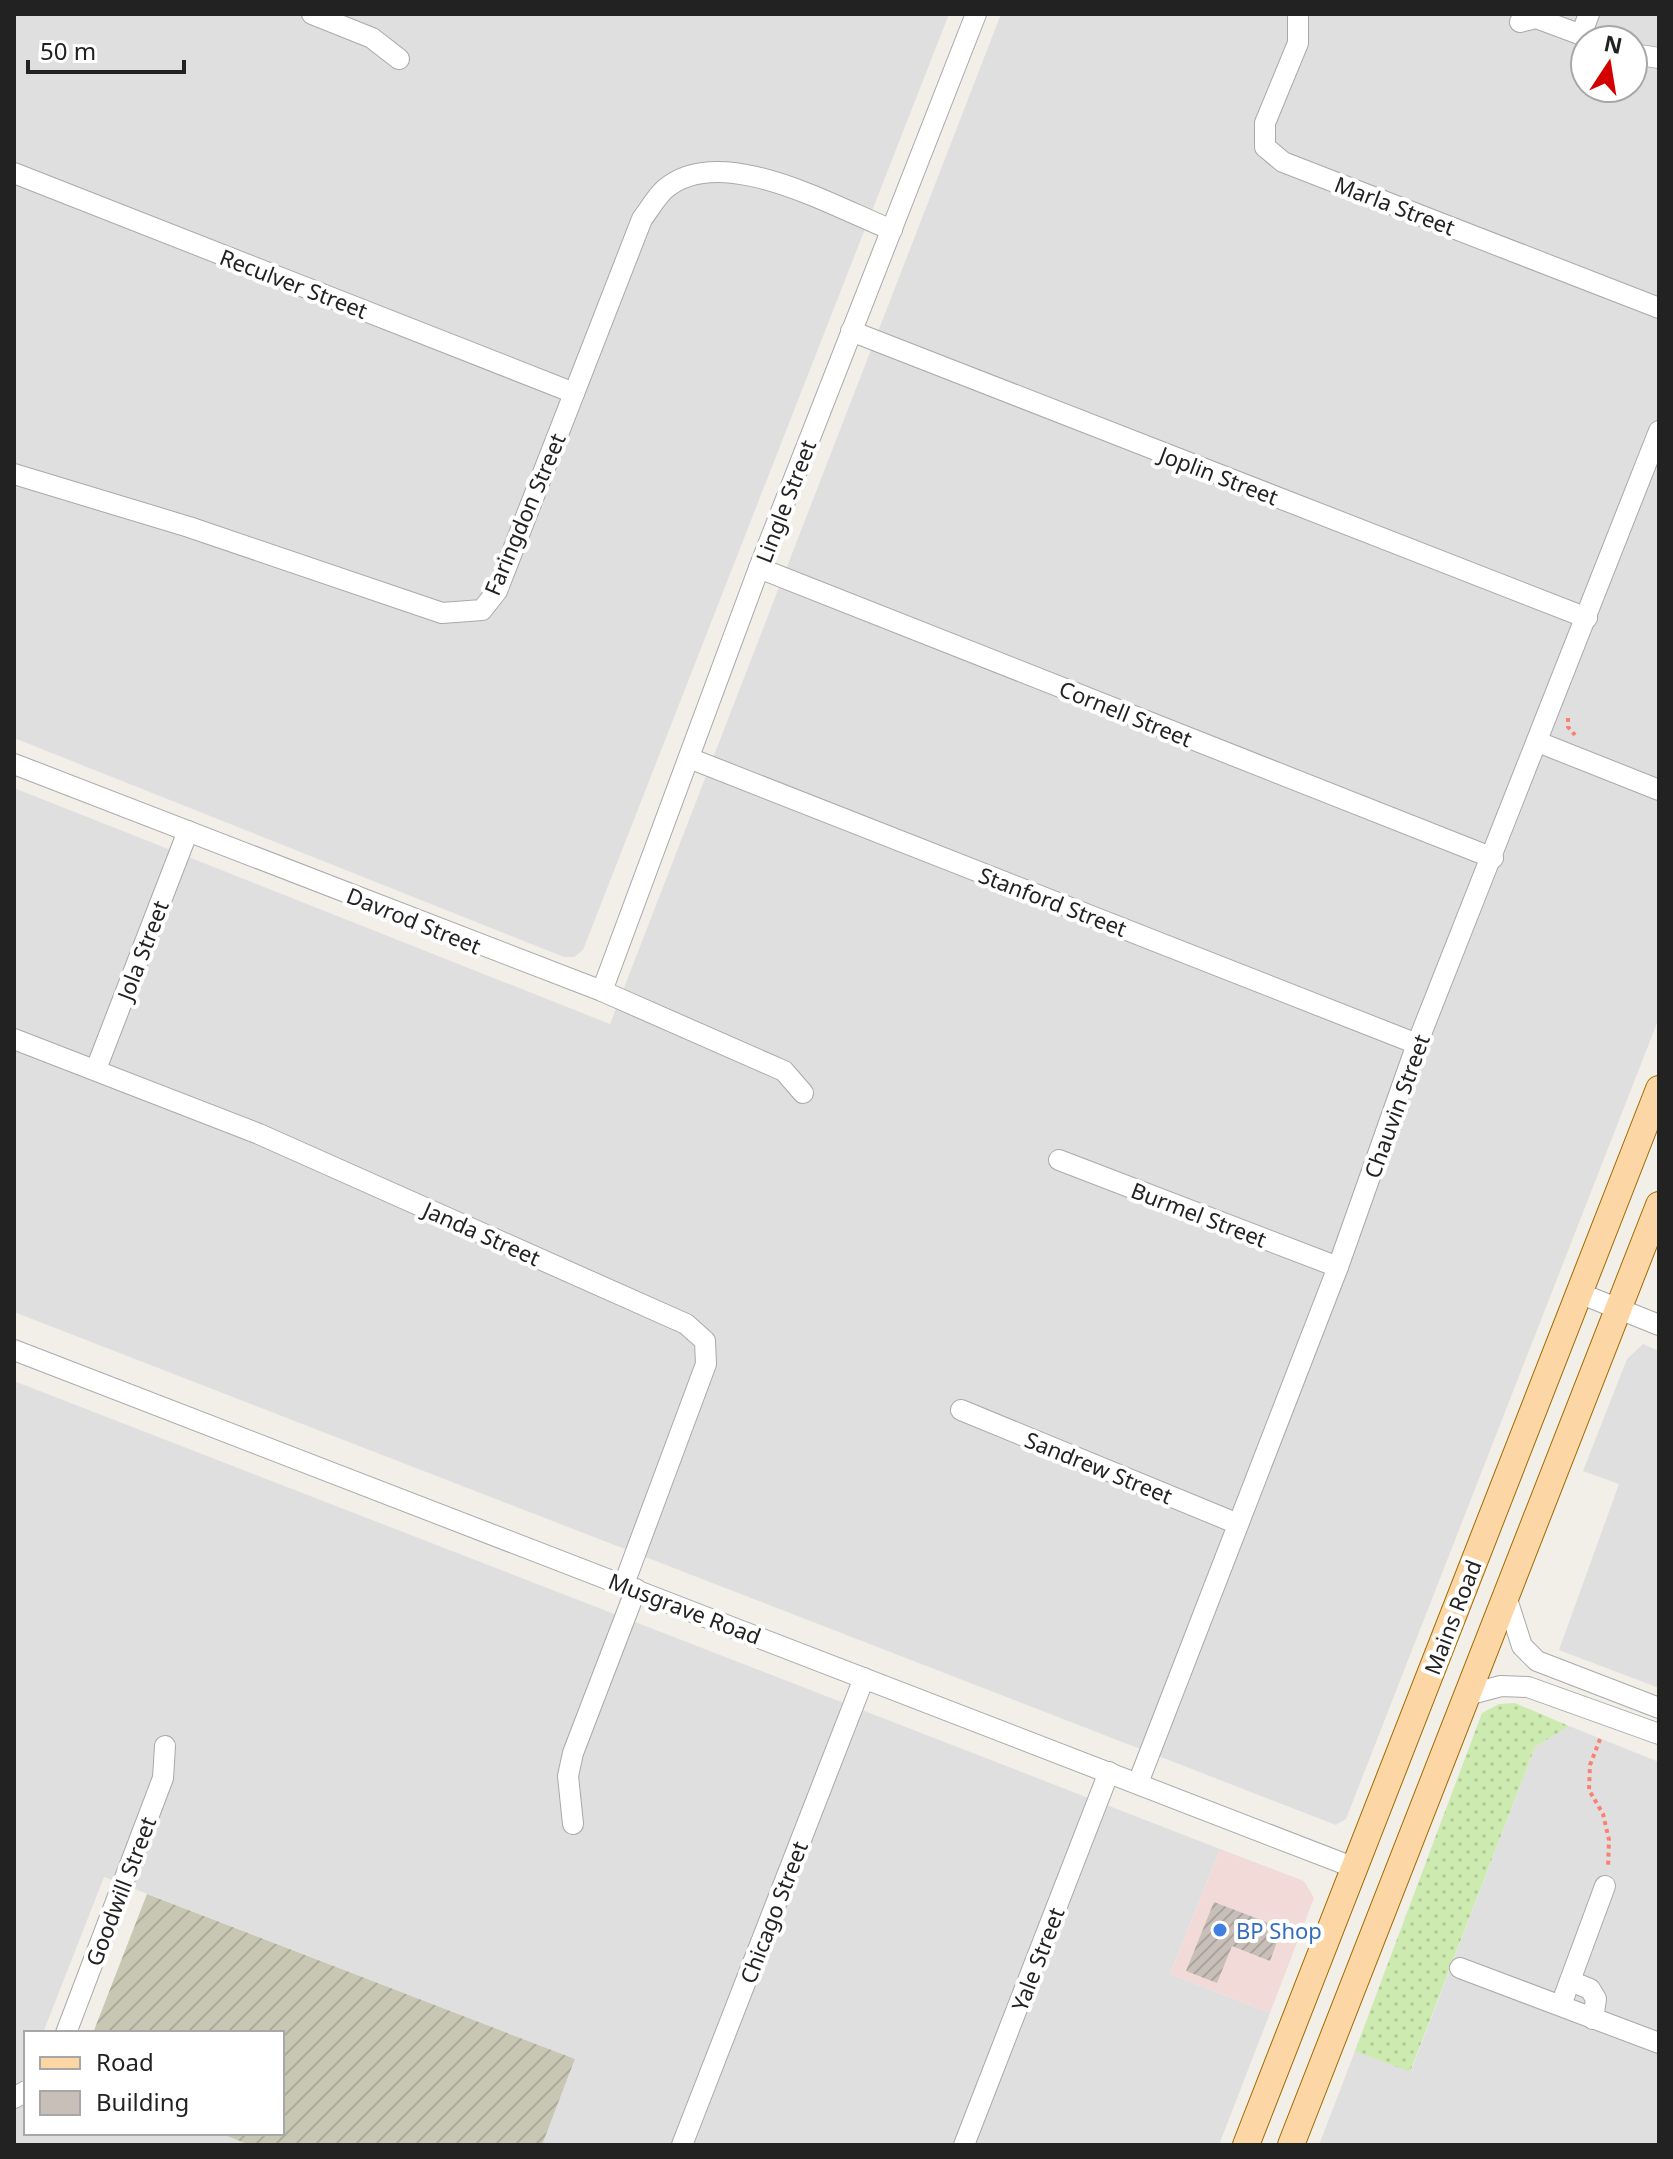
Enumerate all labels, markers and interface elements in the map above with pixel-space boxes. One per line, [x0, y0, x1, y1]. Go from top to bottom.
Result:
scale bar [28, 24, 184, 74]
north arrow [1569, 24, 1649, 104]
text: N [1601, 27, 1625, 60]
text: 50 m [40, 34, 96, 67]
street label: Marla Street [1331, 168, 1459, 242]
street label: Reculver Street [216, 241, 372, 325]
street label: Faringdon Street [476, 428, 572, 600]
street label: Lingle Street [748, 435, 822, 567]
street label: Joplin Street [1153, 438, 1283, 511]
street label: Cornell Street [1055, 673, 1197, 753]
street label: Stanford Street [975, 859, 1131, 943]
street label: Davrod Street [342, 879, 486, 961]
street label: Jola Street [109, 896, 175, 1006]
street label: Chauvin Street [1356, 1030, 1436, 1182]
street label: Burmel Street [1127, 1174, 1271, 1254]
street label: Janda Street [417, 1193, 545, 1272]
street label: Sandrew Street [1021, 1424, 1177, 1510]
street label: Mains Road [1416, 1555, 1488, 1679]
street label: Musgrave Road [605, 1565, 765, 1651]
street label: Goodwill Street [78, 1812, 162, 1970]
street label: Chicago Street [732, 1837, 814, 1987]
street label: Yale Street [1003, 1903, 1071, 2015]
place label: BP Shop [1236, 1915, 1322, 1945]
marker: BP Shop [1211, 1921, 1229, 1939]
legend [24, 2031, 284, 2135]
text: Road [96, 2045, 154, 2078]
text: Building [96, 2085, 189, 2118]

